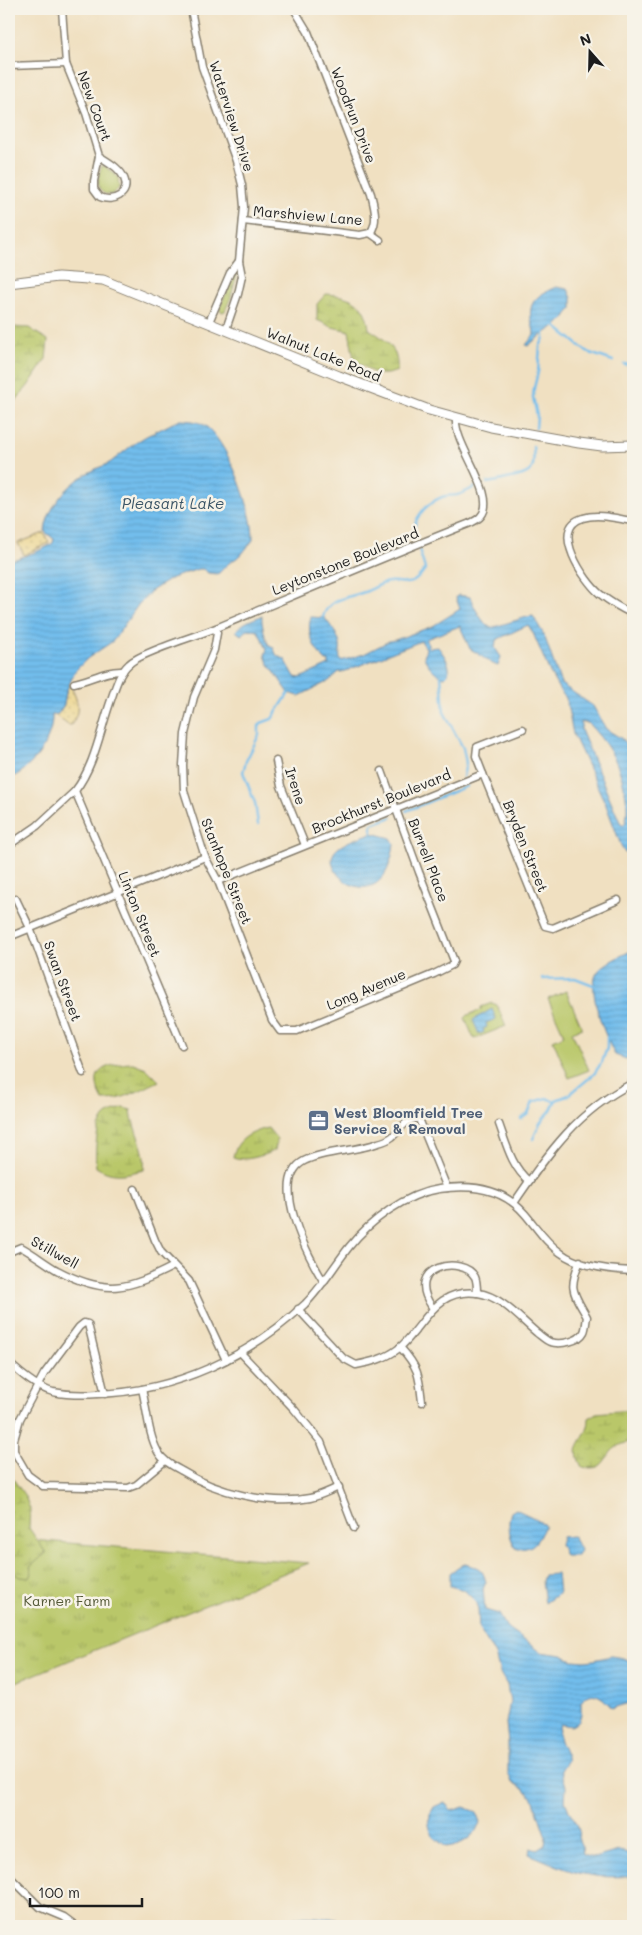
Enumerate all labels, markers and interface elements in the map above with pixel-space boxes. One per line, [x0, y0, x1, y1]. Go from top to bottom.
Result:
north arrow [564, 28, 614, 78]
text: N [577, 29, 594, 50]
street label: Waterview Drive [205, 58, 259, 174]
street label: Woodrun Drive [327, 64, 381, 166]
street label: New Court [74, 68, 116, 144]
street label: Marshview Lane [252, 201, 364, 229]
street label: Walnut Lake Road [264, 322, 384, 386]
water label: Pleasant Lake [122, 493, 224, 513]
street label: Leytonstone Boulevard [269, 523, 421, 599]
street label: Brockhurst Boulevard [309, 764, 454, 838]
street label: Irene [281, 765, 311, 807]
street label: Bryden Street [499, 797, 553, 895]
street label: Stanhope Street [197, 815, 257, 927]
street label: Burrell Place [404, 815, 454, 905]
street label: Linton Street [114, 868, 166, 960]
street label: Swan Street [40, 938, 86, 1024]
street label: Long Avenue [323, 964, 409, 1014]
place label: West Bloomfield Tree Service & Removal [334, 1103, 483, 1138]
office icon: West Bloomfield Tree Service & Removal [306, 1108, 330, 1132]
street label: Stillwell [28, 1231, 82, 1273]
park label: Karner Farm [24, 1591, 110, 1610]
scale bar [30, 1875, 142, 1907]
text: 100 m [38, 1882, 80, 1902]

